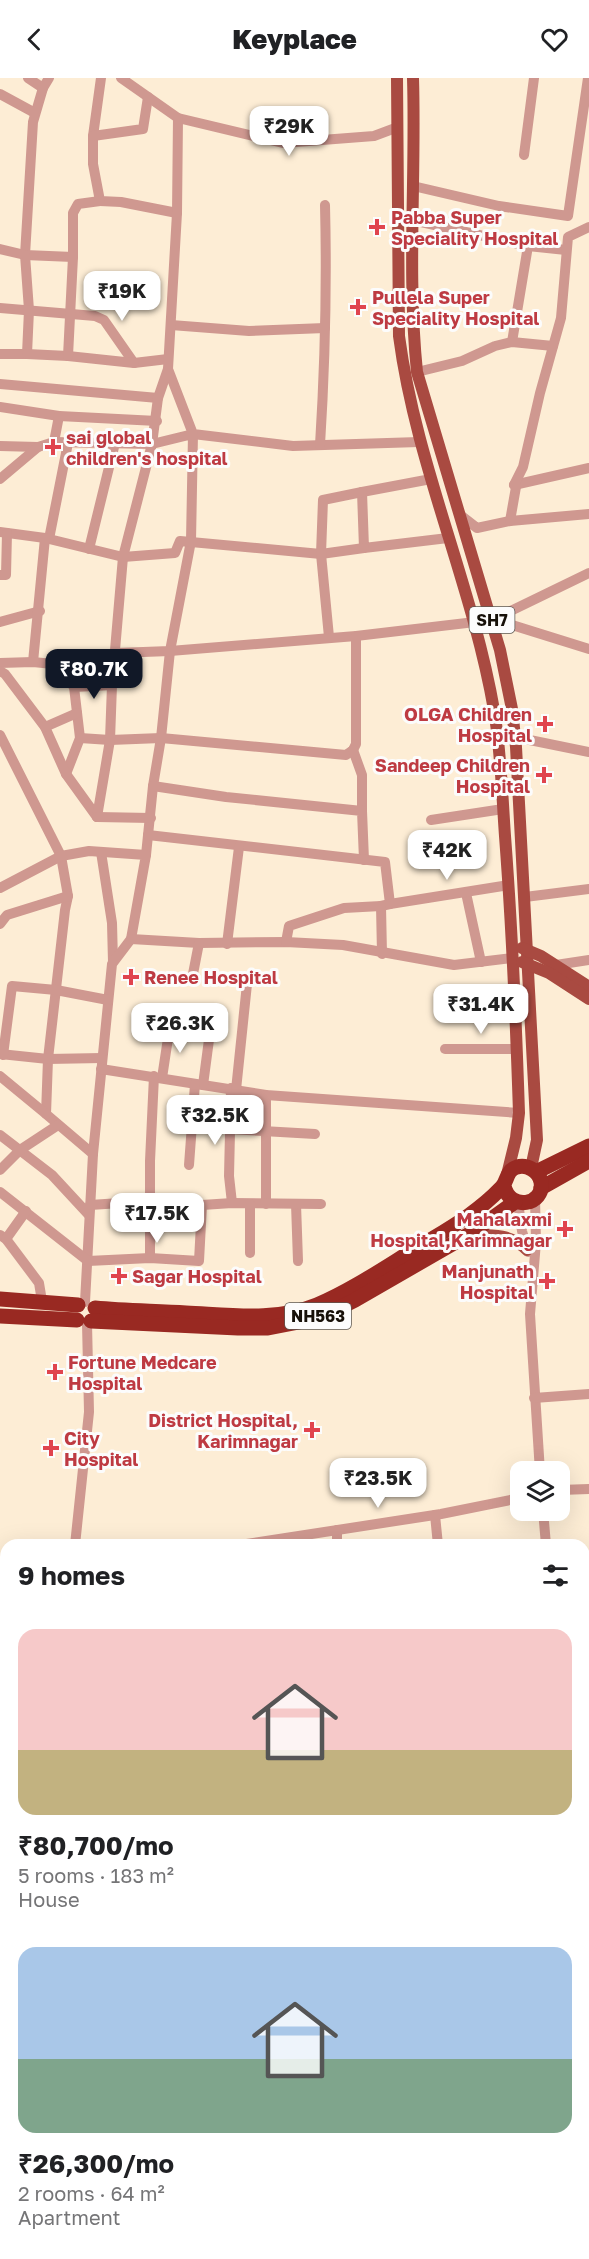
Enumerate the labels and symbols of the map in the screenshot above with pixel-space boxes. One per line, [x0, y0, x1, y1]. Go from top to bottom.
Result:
pin: ₹29K [253, 106, 325, 157]
place label: Pabba Super Speciality Hospital [391, 206, 558, 249]
marker: Pabba Super Speciality Hospital [368, 218, 386, 236]
pin: ₹19K [86, 271, 158, 322]
place label: Pullela Super Speciality Hospital [372, 286, 539, 329]
marker: Pullela Super Speciality Hospital [349, 298, 367, 316]
place label: sai global children's hospital [66, 426, 228, 469]
marker: sai global children's hospital [44, 438, 62, 456]
road number: SH7 [470, 607, 514, 633]
pin: ₹80.7K [45, 649, 143, 700]
place label: OLGA Children Hospital [404, 703, 532, 746]
marker: OLGA Children Hospital [536, 715, 554, 733]
place label: Sandeep Children Hospital [375, 754, 530, 797]
marker: Sandeep Children Hospital [535, 766, 553, 784]
pin: ₹42K [411, 830, 483, 881]
place label: Renee Hospital [144, 966, 278, 988]
marker: Renee Hospital [122, 968, 140, 986]
pin: ₹31.4K [432, 984, 530, 1035]
pin: ₹26.3K [131, 1003, 229, 1054]
pin: ₹32.5K [166, 1095, 264, 1146]
pin: ₹17.5K [108, 1193, 206, 1244]
place label: Mahalaxmi Hospital,Karimnagar [370, 1208, 552, 1251]
marker: Mahalaxmi Hospital,Karimnagar [556, 1220, 574, 1238]
place label: Manjunath Hospital [442, 1260, 534, 1303]
place label: Sagar Hospital [132, 1265, 262, 1287]
marker: Sagar Hospital [110, 1267, 128, 1285]
marker: Manjunath Hospital [538, 1272, 556, 1290]
road number: NH563 [285, 1303, 351, 1329]
place label: Fortune Medcare Hospital [68, 1351, 217, 1394]
marker: Fortune Medcare Hospital [46, 1363, 64, 1381]
place label: District Hospital, Karimnagar [148, 1409, 298, 1452]
marker: District Hospital, Karimnagar [303, 1421, 321, 1439]
place label: City Hospital [64, 1427, 138, 1470]
marker: City Hospital [42, 1439, 60, 1457]
pin: ₹23.5K [329, 1458, 427, 1509]

